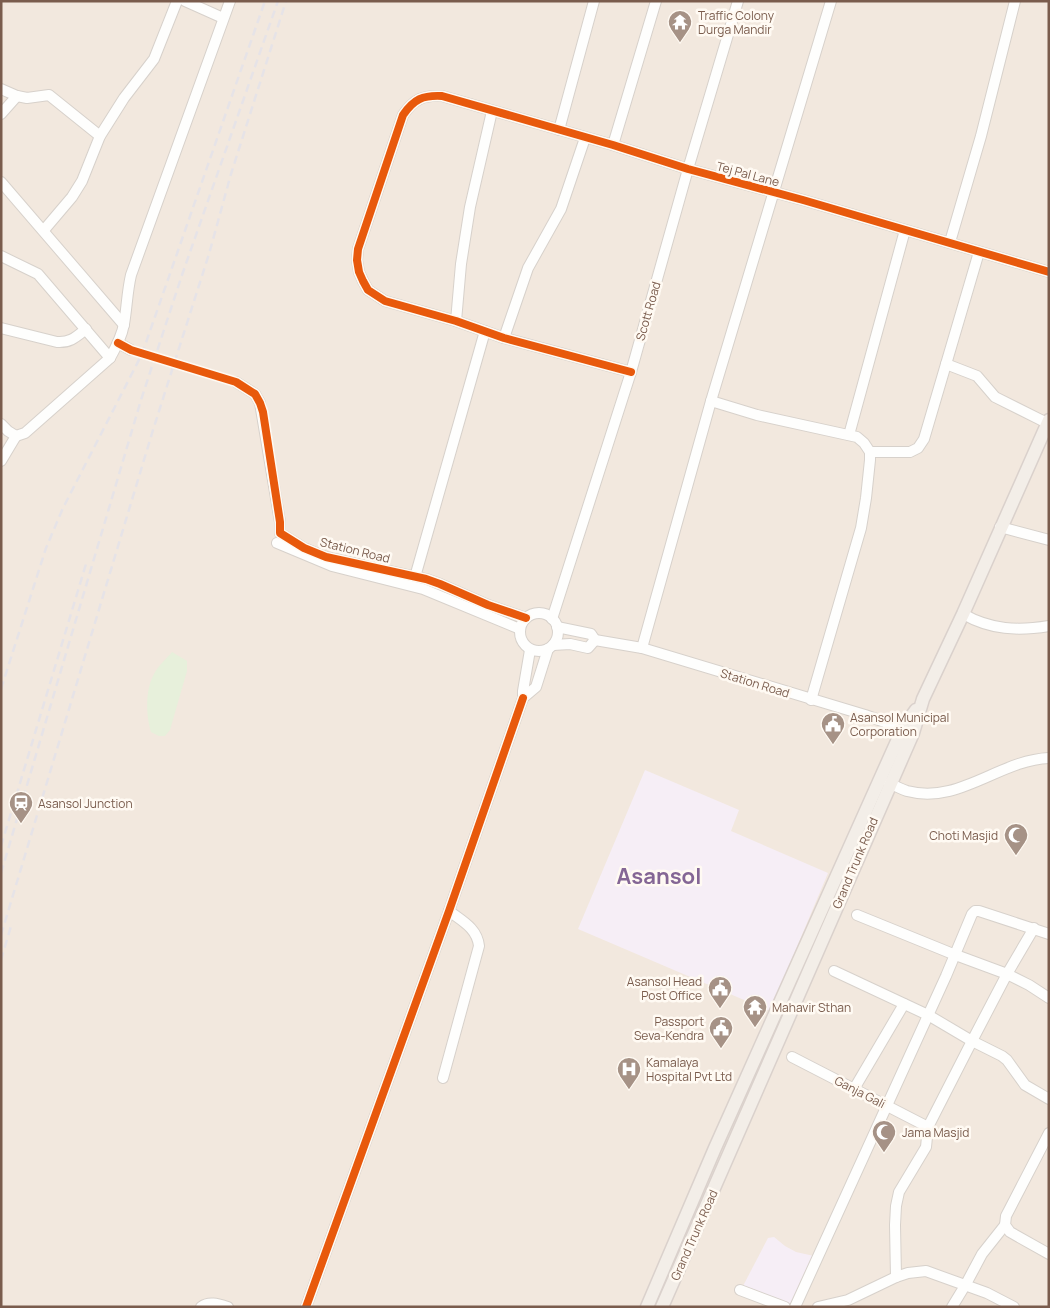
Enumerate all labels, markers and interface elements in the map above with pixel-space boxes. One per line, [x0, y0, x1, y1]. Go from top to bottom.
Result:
place label: Traffic Colony Durga Mandir [698, 7, 775, 38]
temple icon: Traffic Colony Durga Mandir [667, 9, 693, 43]
street label: Tej Pal Lane [715, 157, 781, 191]
street label: Scott Road [631, 279, 665, 343]
street label: Station Road [318, 533, 392, 567]
street label: Station Road [718, 664, 792, 702]
place label: Asansol Municipal Corporation [850, 709, 949, 740]
public building icon: Asansol Municipal Corporation [820, 711, 846, 745]
station icon: Asansol Junction [8, 790, 34, 824]
place label: Asansol Junction [38, 795, 133, 812]
street label: Grand Trunk Road [828, 815, 882, 911]
mosque icon: Choti Masjid [1003, 822, 1029, 856]
place label: Choti Masjid [929, 827, 998, 844]
district label: Asansol [617, 861, 701, 891]
place label: Asansol Head Post Office [627, 973, 702, 1004]
public building icon: Asansol Head Post Office [707, 975, 733, 1009]
temple icon: Mahavir Sthan [742, 994, 768, 1028]
place label: Mahavir Sthan [772, 999, 851, 1016]
place label: Passport Seva-Kendra [634, 1013, 704, 1044]
public building icon: Passport Seva-Kendra [708, 1015, 734, 1049]
place label: Kamalaya Hospital Pvt Ltd [646, 1054, 732, 1085]
hospital icon: Kamalaya Hospital Pvt Ltd [616, 1056, 642, 1090]
street label: Ganja Gali [832, 1072, 888, 1112]
mosque icon: Jama Masjid [871, 1119, 897, 1153]
place label: Jama Masjid [902, 1124, 969, 1141]
street label: Grand Trunk Road [666, 1187, 722, 1283]

